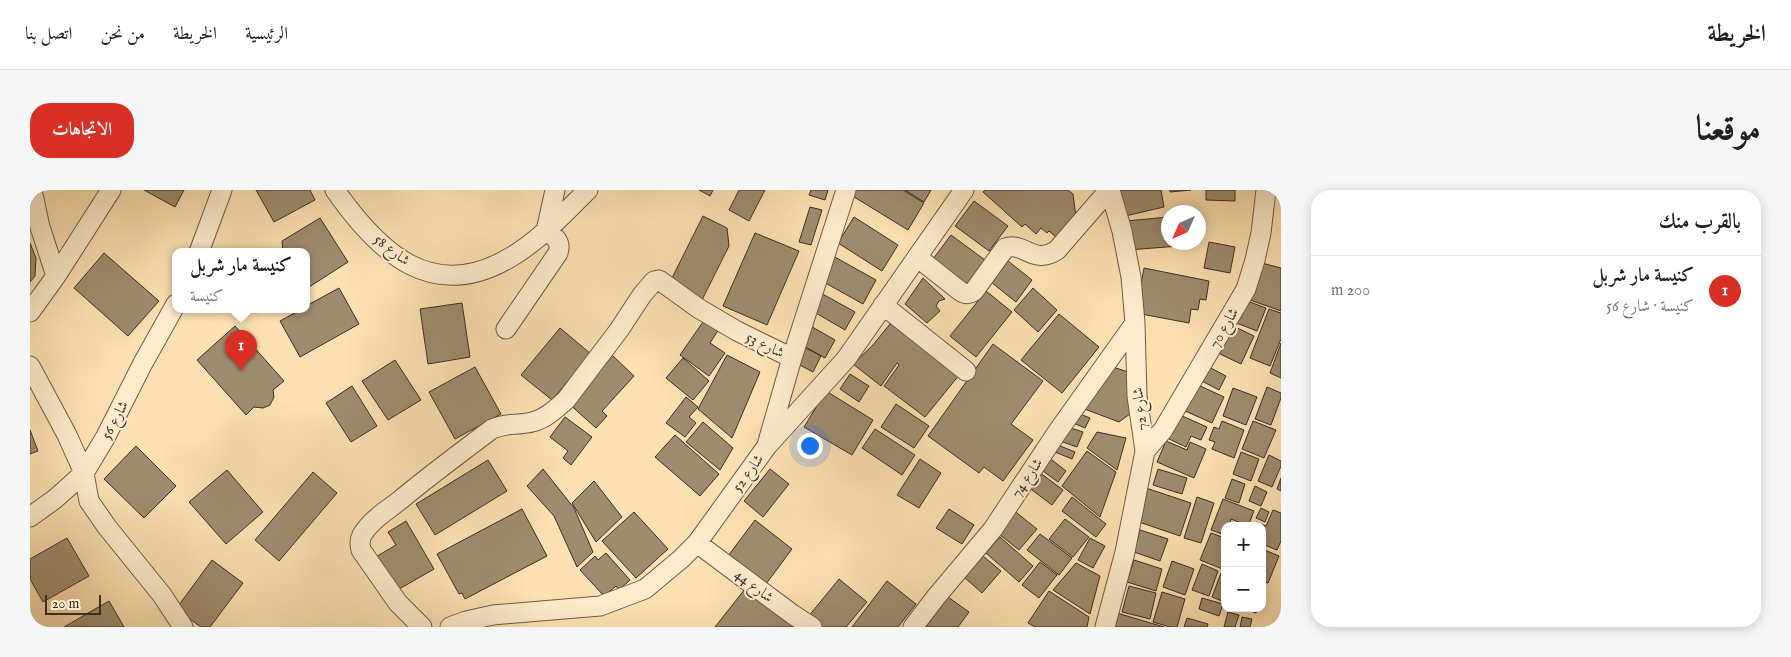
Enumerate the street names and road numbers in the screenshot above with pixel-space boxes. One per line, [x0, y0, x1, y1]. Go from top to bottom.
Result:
street label: شارع 58 [368, 230, 414, 272]
street label: شارع 70 [1205, 304, 1246, 353]
street label: شارع 53 [741, 328, 787, 365]
street label: شارع 72 [1128, 386, 1155, 432]
street label: شارع 56 [97, 397, 136, 444]
street label: شارع 52 [728, 451, 770, 497]
street label: شارع 74 [1007, 455, 1050, 503]
street label: شارع 44 [729, 565, 777, 609]

